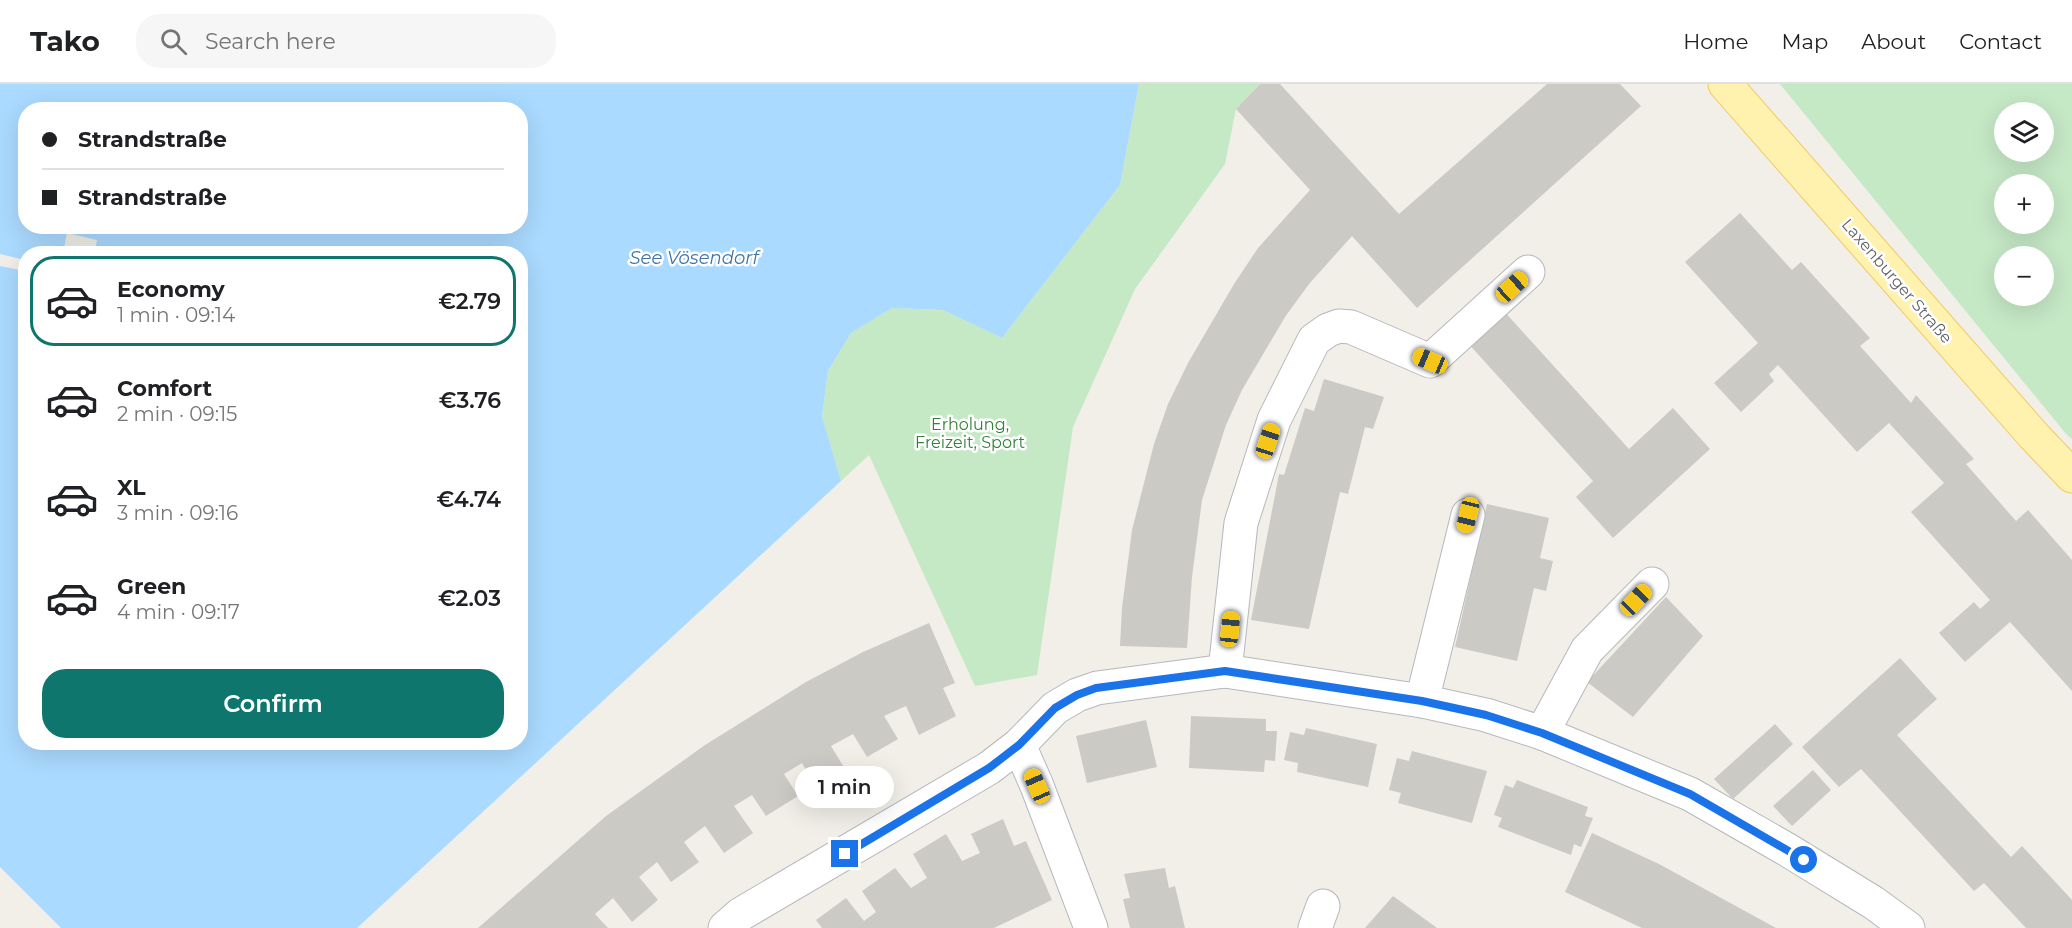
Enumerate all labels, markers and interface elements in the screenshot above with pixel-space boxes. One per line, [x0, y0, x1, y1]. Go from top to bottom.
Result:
search box [136, 14, 556, 68]
text: Tako [30, 24, 100, 58]
icon: search [157, 25, 190, 58]
text: Search here [205, 28, 336, 55]
text: Home [1683, 29, 1748, 54]
text: Map [1781, 29, 1828, 54]
text: About [1861, 29, 1926, 54]
text: Contact [1959, 29, 2042, 54]
map controls [1994, 102, 2054, 306]
button: layers [1994, 102, 2054, 162]
text: Strandstraße [78, 126, 227, 153]
button: + [1994, 174, 2054, 234]
text: Strandstraße [78, 184, 227, 211]
street label: Laxenburger Straße [1838, 215, 1956, 347]
button: − [1994, 246, 2054, 306]
water label: See Vösendorf [629, 247, 761, 269]
car [1493, 268, 1531, 306]
icon: car [45, 274, 99, 328]
text: Economy [117, 276, 225, 303]
text: €2.79 [438, 288, 501, 315]
text: 1 min · 09:14 [117, 303, 235, 327]
car [1410, 346, 1450, 376]
icon: car [45, 373, 99, 427]
text: Comfort [117, 375, 212, 402]
text: €3.76 [439, 387, 501, 414]
text: 2 min · 09:15 [117, 402, 237, 426]
park label: Erholung, Freizeit, Sport [915, 415, 1026, 452]
car [1254, 421, 1282, 461]
icon: car [45, 472, 99, 526]
text: XL [117, 474, 146, 501]
text: €4.74 [436, 486, 501, 513]
car [1455, 495, 1481, 535]
text: 3 min · 09:16 [117, 501, 238, 525]
icon: car [45, 571, 99, 625]
text: Green [117, 573, 186, 600]
car [1617, 581, 1655, 619]
text: €2.03 [438, 585, 501, 612]
text: 4 min · 09:17 [117, 600, 240, 624]
car [1219, 610, 1241, 648]
button: Confirm [42, 669, 504, 738]
car [1021, 766, 1053, 806]
callout: 1 min [796, 767, 894, 809]
text: 1 min [818, 775, 871, 799]
route end [831, 840, 858, 867]
route start [1790, 846, 1817, 873]

